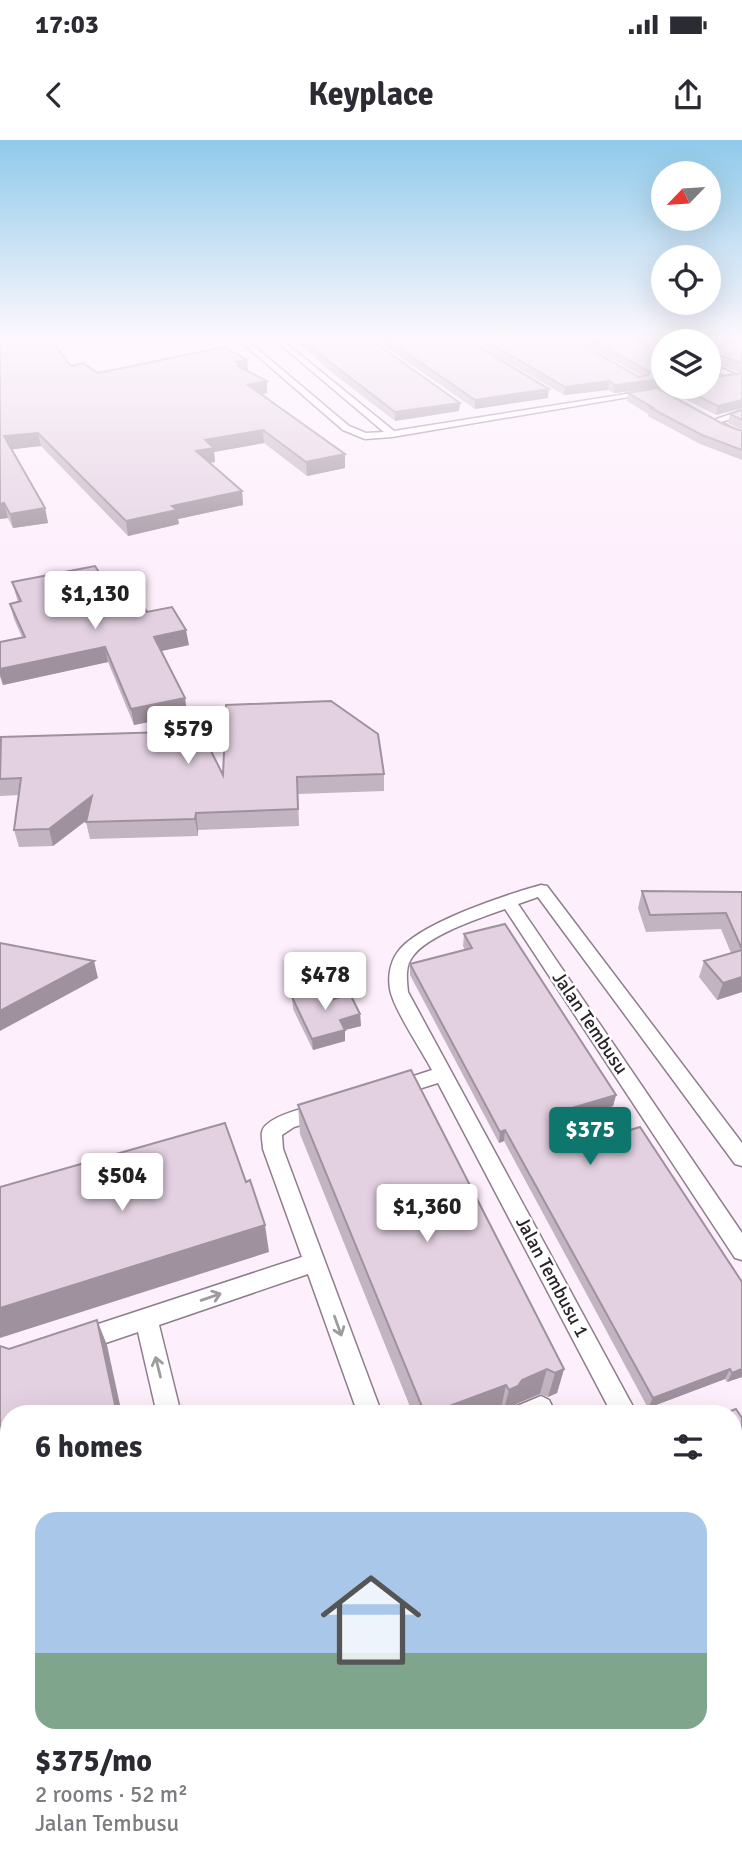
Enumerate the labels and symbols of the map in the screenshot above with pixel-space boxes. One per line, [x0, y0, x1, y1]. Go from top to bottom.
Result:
north arrow [651, 161, 721, 231]
pin: $1,130 [38, 572, 152, 631]
pin: $579 [147, 706, 229, 766]
pin: $478 [284, 952, 366, 1012]
street label: Jalan Tembusu [547, 967, 633, 1079]
pin: $375 [549, 1108, 631, 1167]
pin: $504 [81, 1154, 163, 1213]
pin: $1,360 [370, 1184, 484, 1244]
street label: Jalan Tembusu 1 [510, 1212, 594, 1342]
one-way arrow [199, 1290, 221, 1302]
one-way arrow [333, 1315, 345, 1337]
one-way arrow [150, 1356, 163, 1378]

